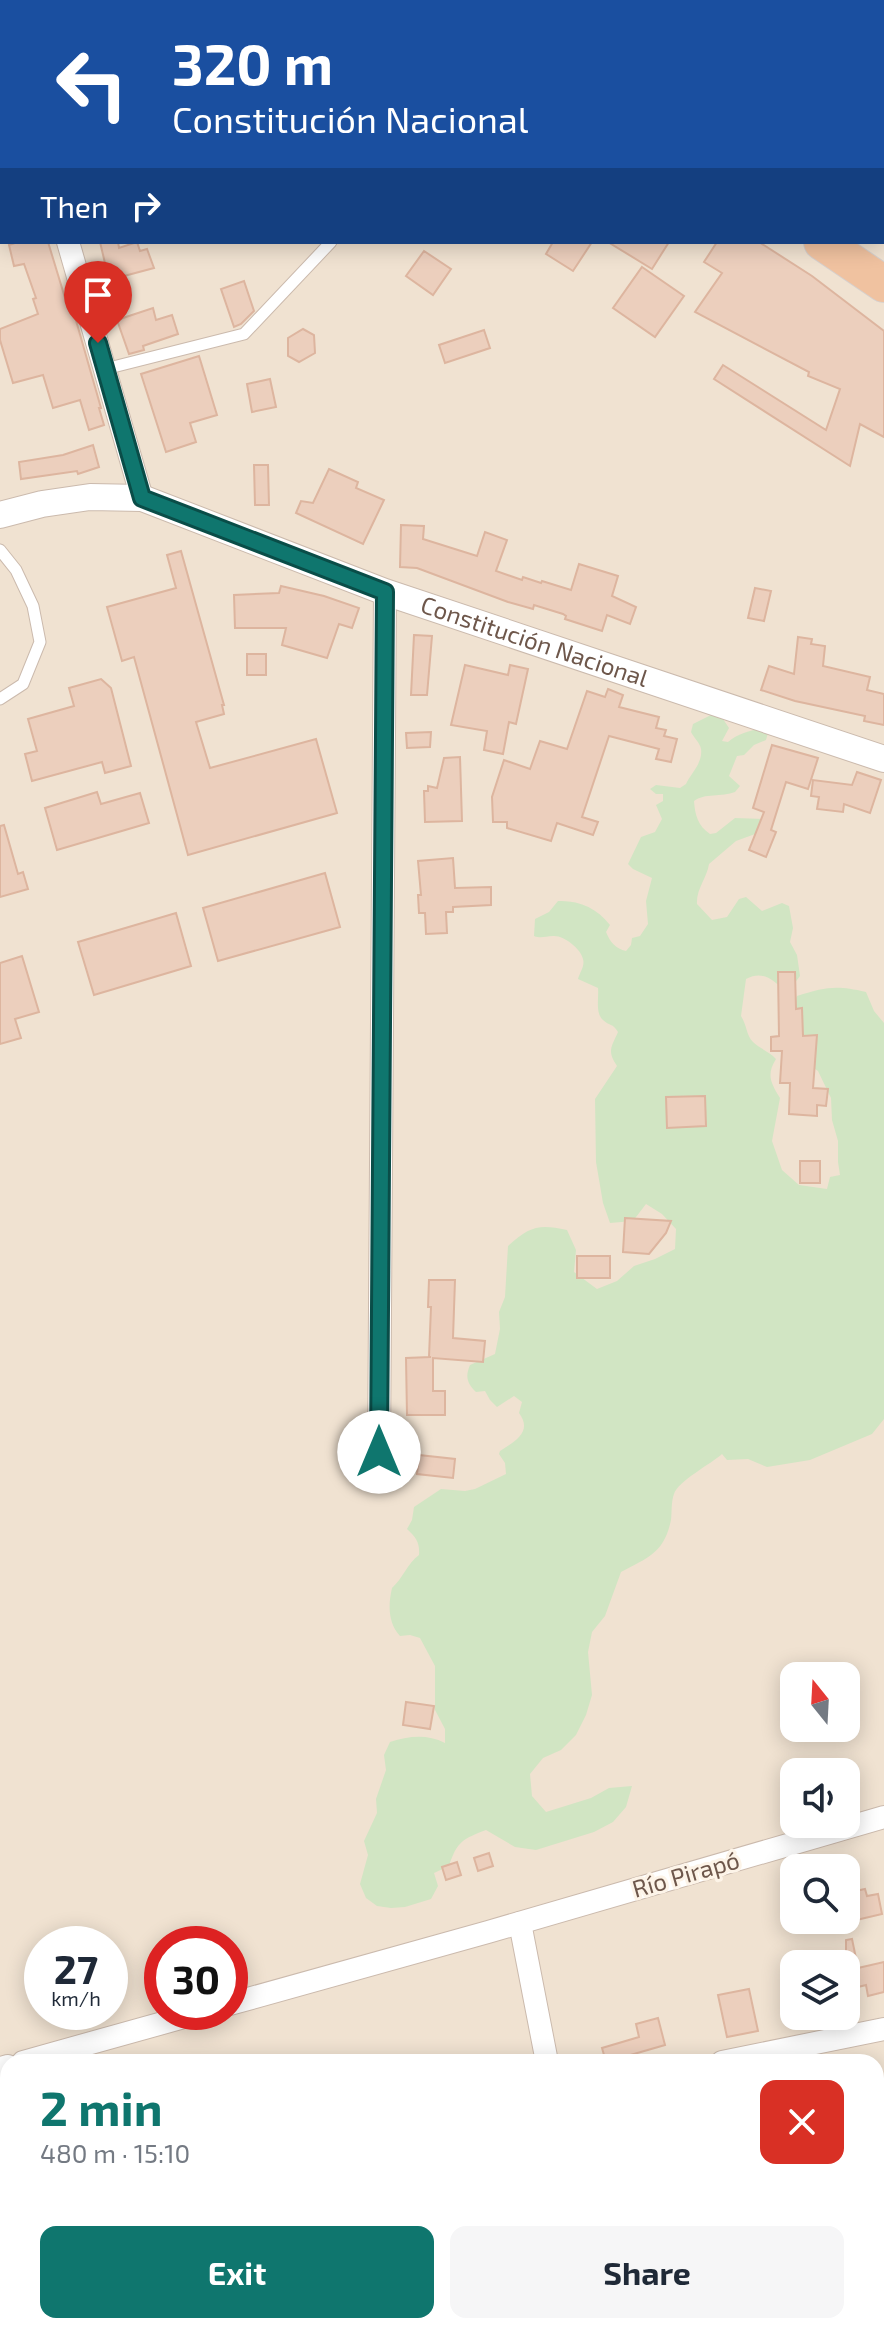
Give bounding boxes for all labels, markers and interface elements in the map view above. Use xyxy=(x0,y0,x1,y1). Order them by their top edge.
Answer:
text: 320 m xyxy=(172,29,333,96)
icon: left xyxy=(40,32,144,136)
text: Constitución Nacional xyxy=(172,97,528,140)
icon: right xyxy=(124,184,168,228)
text: Then xyxy=(40,188,108,224)
pin xyxy=(64,261,132,343)
icon: arrive xyxy=(76,273,120,317)
street label: Constitución Nacional xyxy=(417,589,652,692)
position arrow xyxy=(337,1410,421,1494)
north arrow xyxy=(780,1662,860,1742)
map controls xyxy=(780,1662,860,2030)
button: sound xyxy=(780,1758,860,1838)
street label: Río Pirapó xyxy=(629,1844,743,1903)
button: search xyxy=(780,1854,860,1934)
speed limit sign: 30 xyxy=(144,1926,248,2030)
text: 27 xyxy=(54,1944,98,1992)
button: layers xyxy=(780,1950,860,2030)
text: km/h xyxy=(51,1986,101,2010)
text: 2 min xyxy=(40,2078,163,2136)
button: close xyxy=(760,2080,844,2164)
text: 480 m · 15:10 xyxy=(40,2137,190,2168)
button: Exit xyxy=(40,2226,434,2318)
button: Share xyxy=(450,2226,844,2318)

